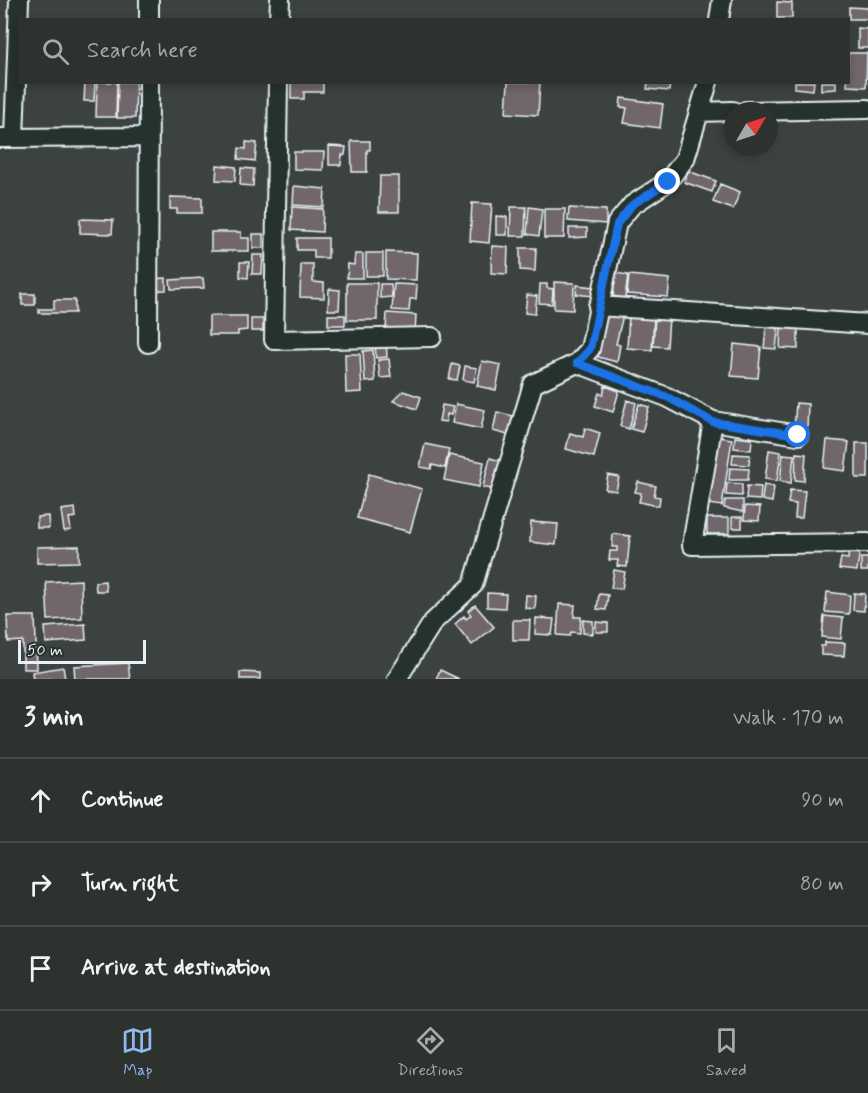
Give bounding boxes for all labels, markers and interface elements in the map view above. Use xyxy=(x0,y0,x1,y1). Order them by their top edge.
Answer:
search box xyxy=(18,18,850,84)
icon: search xyxy=(39,35,72,68)
text: Search here xyxy=(87,37,198,65)
north arrow xyxy=(724,102,778,156)
route end xyxy=(654,168,680,194)
route start xyxy=(784,421,810,447)
scale bar xyxy=(18,637,146,664)
text: 50 m xyxy=(27,640,63,661)
text: 3 min xyxy=(24,701,84,735)
text: Walk · 170 m xyxy=(733,705,844,732)
icon: ahead xyxy=(24,784,57,817)
text: Continue xyxy=(81,786,163,814)
text: 90 m xyxy=(801,787,844,814)
icon: right xyxy=(24,868,57,901)
text: Turn right xyxy=(81,870,179,898)
text: 80 m xyxy=(800,871,844,898)
icon: arrive xyxy=(24,952,57,985)
text: Arrive at destination xyxy=(81,954,271,982)
tab: Map xyxy=(121,1024,154,1081)
tab: Directions xyxy=(397,1024,463,1081)
tab: Saved xyxy=(706,1024,747,1081)

